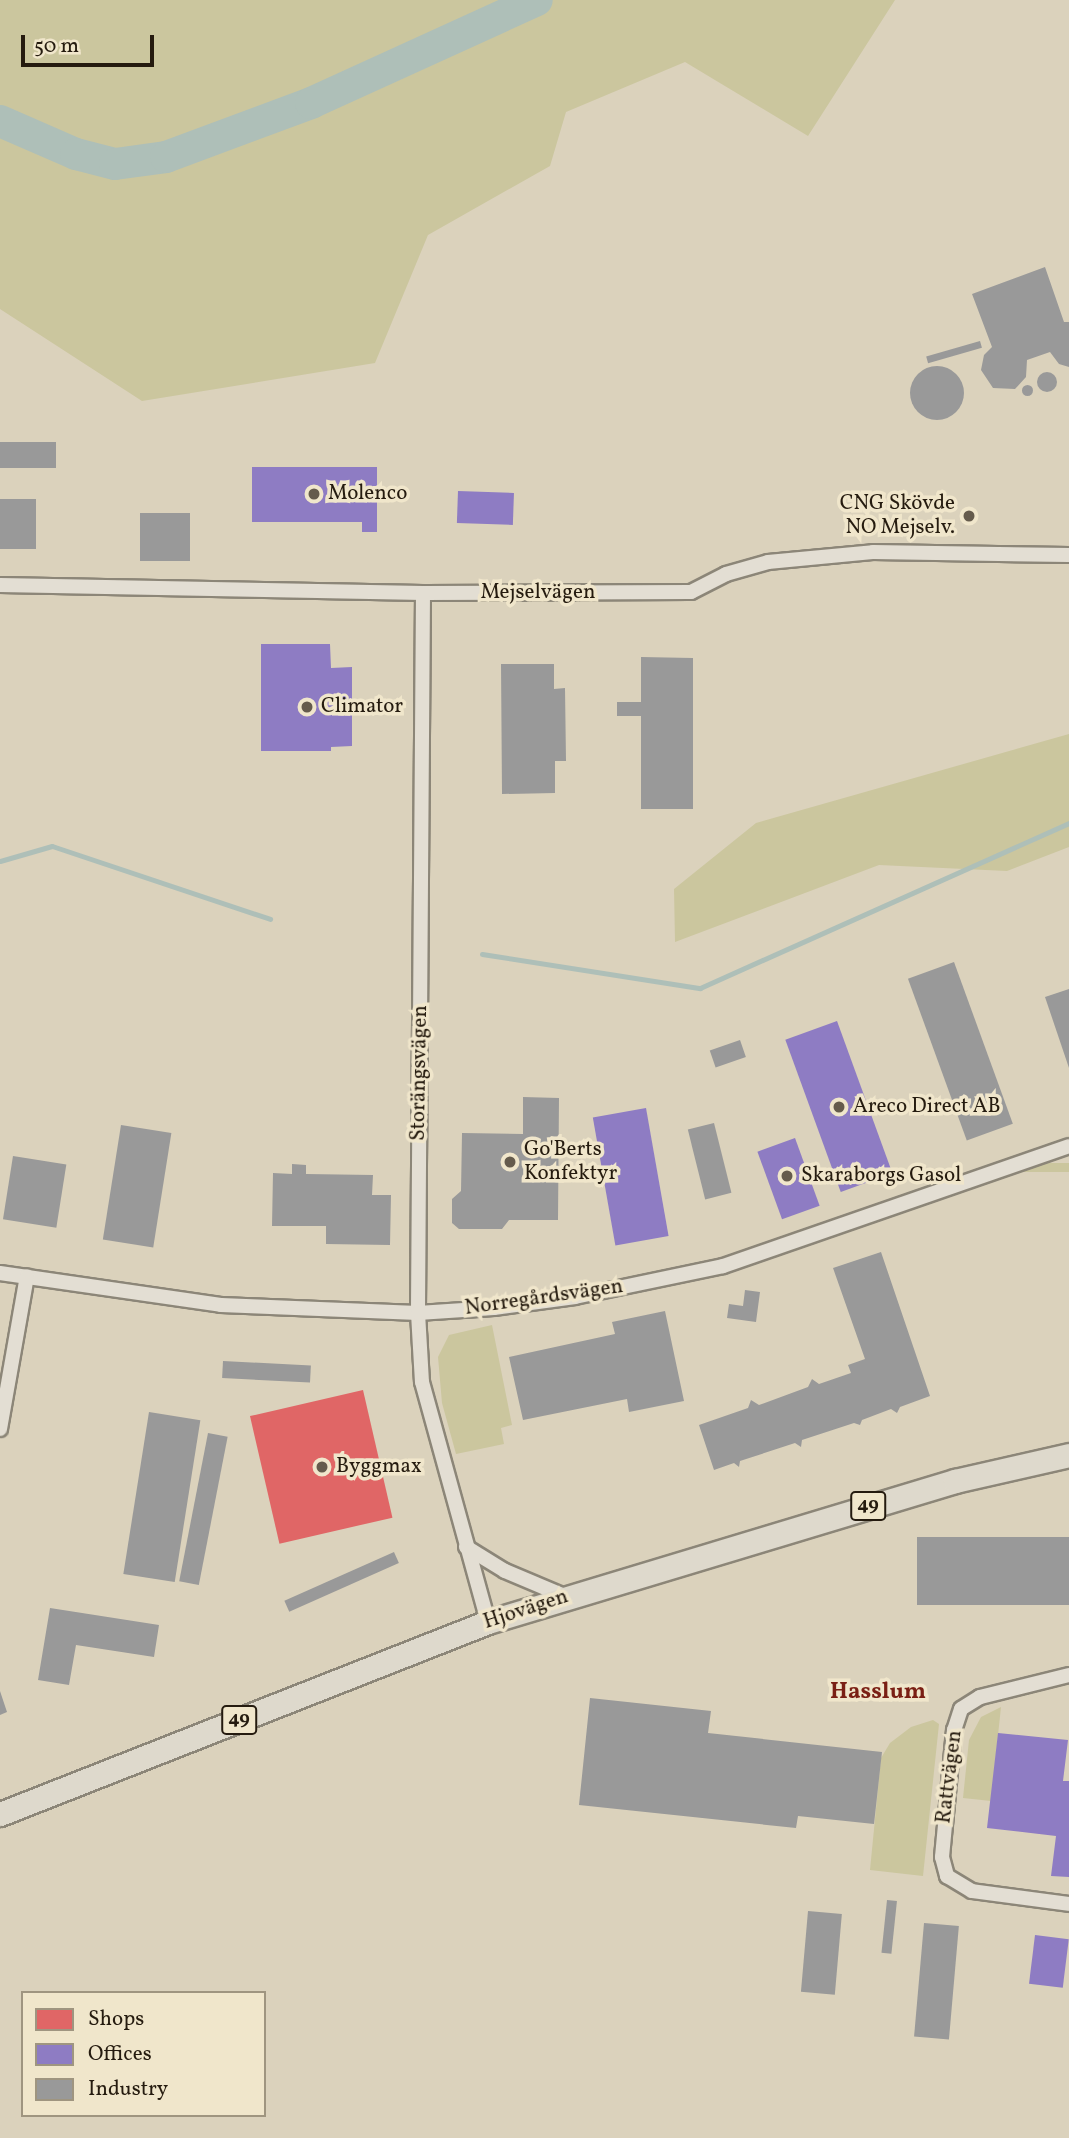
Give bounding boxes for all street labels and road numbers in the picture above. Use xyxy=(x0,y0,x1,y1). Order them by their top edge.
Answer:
street label: Mejselvägen xyxy=(480,580,596,606)
street label: Storängsvägen xyxy=(406,1005,434,1141)
street label: Norregårdsvägen xyxy=(463,1274,625,1322)
road number: 49 xyxy=(849,1490,887,1522)
street label: Hjovägen xyxy=(481,1584,571,1636)
road number: 49 xyxy=(220,1704,258,1736)
street label: Rattvägen xyxy=(932,1729,968,1825)

